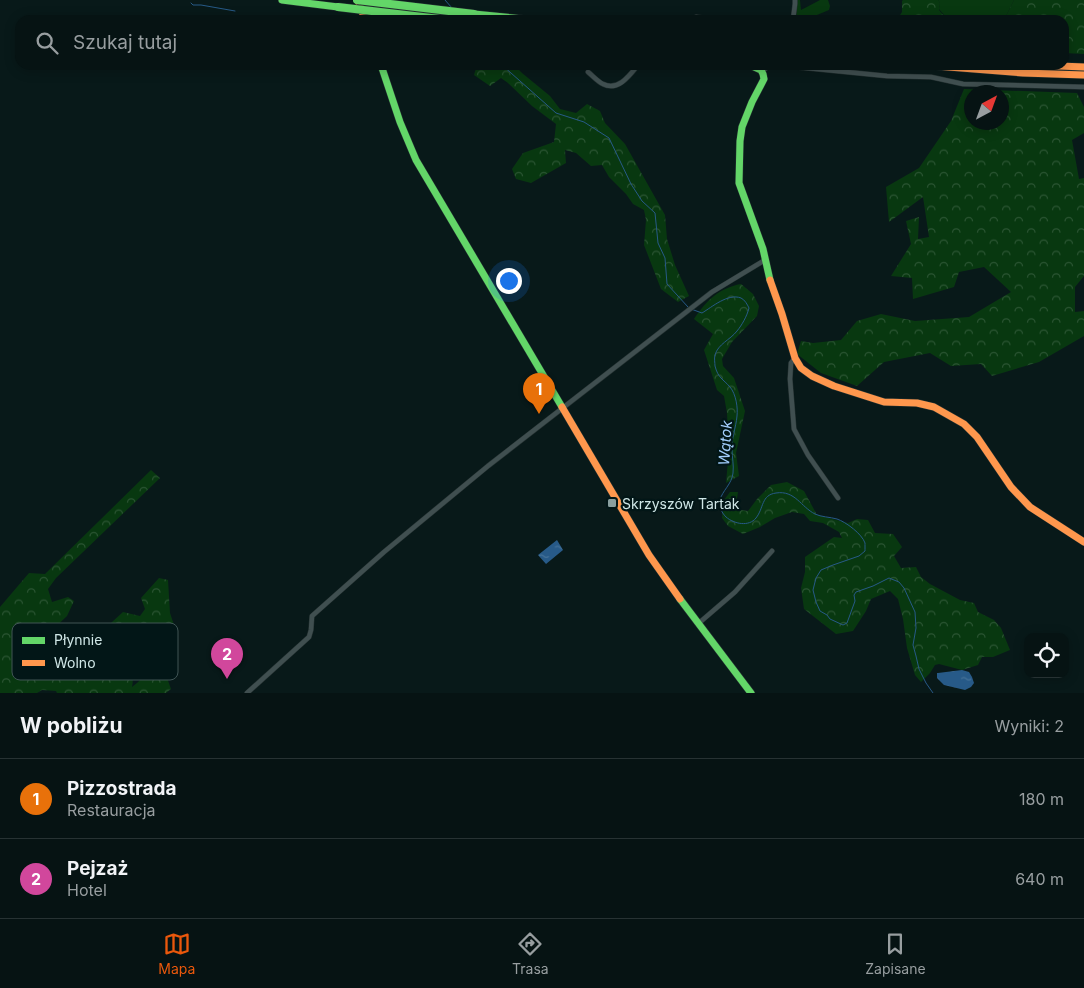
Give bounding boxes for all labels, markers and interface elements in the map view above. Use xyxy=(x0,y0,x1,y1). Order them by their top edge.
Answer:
search box xyxy=(15,15,1069,70)
icon: search xyxy=(33,29,61,57)
text: Szukaj tutaj xyxy=(73,31,177,54)
north arrow xyxy=(964,85,1009,130)
your location xyxy=(496,268,522,294)
pin: 1 xyxy=(523,373,555,414)
water label: Wątok xyxy=(714,419,736,466)
place label: Skrzyszów Tartak xyxy=(622,495,740,512)
marker: Skrzyszów Tartak xyxy=(606,497,618,509)
legend xyxy=(12,623,178,680)
text: Płynnie xyxy=(54,631,102,648)
map controls xyxy=(1024,633,1069,678)
button: locate xyxy=(1024,633,1069,678)
pin: 2 xyxy=(211,638,243,679)
text: Wolno xyxy=(54,654,96,671)
text: W pobliżu xyxy=(20,713,123,738)
text: Wyniki: 2 xyxy=(994,716,1064,736)
text: Pizzostrada xyxy=(67,777,177,800)
text: 1 xyxy=(33,789,39,809)
text: 180 m xyxy=(1019,789,1064,809)
text: Restauracja xyxy=(67,800,156,820)
text: Pejzaż xyxy=(67,857,128,880)
text: 2 xyxy=(31,869,41,889)
text: 640 m xyxy=(1015,869,1064,889)
text: Hotel xyxy=(67,880,107,900)
tab: Mapa xyxy=(158,930,195,977)
tab: Trasa xyxy=(512,930,549,977)
tab: Zapisane xyxy=(865,930,926,977)

